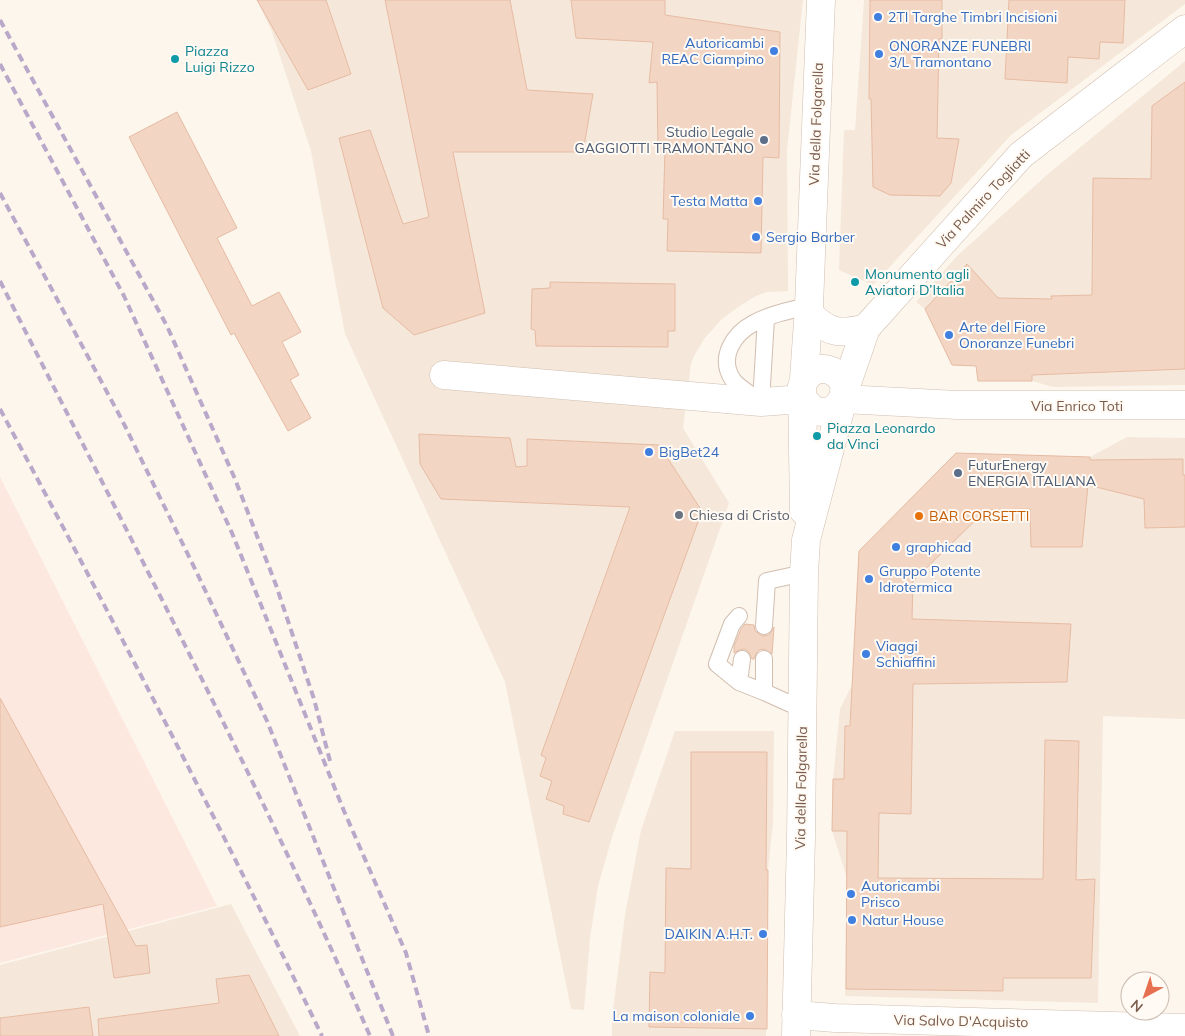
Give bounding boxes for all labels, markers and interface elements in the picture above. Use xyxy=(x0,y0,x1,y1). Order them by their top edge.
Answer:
place label: 2TI Targhe Timbri Incisioni xyxy=(888,8,1057,26)
marker: 2TI Targhe Timbri Incisioni xyxy=(872,11,884,23)
place label: Autoricambi REAC Ciampino xyxy=(661,34,764,68)
place label: ONORANZE FUNEBRI 3/L Tramontano xyxy=(889,37,1031,71)
place label: Piazza Luigi Rizzo xyxy=(185,42,255,76)
marker: Autoricambi REAC Ciampino xyxy=(768,45,780,57)
marker: ONORANZE FUNEBRI 3/L Tramontano xyxy=(873,48,885,60)
marker: Piazza Luigi Rizzo xyxy=(169,53,181,65)
street label: Via della Folgarella xyxy=(805,62,827,186)
place label: Studio Legale GAGGIOTTI TRAMONTANO xyxy=(575,123,754,157)
marker: Studio Legale GAGGIOTTI TRAMONTANO xyxy=(758,134,770,146)
street label: Via Palmiro Togliatti xyxy=(932,145,1034,253)
place label: Testa Matta xyxy=(671,192,748,210)
marker: Testa Matta xyxy=(752,195,764,207)
place label: Sergio Barber xyxy=(766,228,856,246)
marker: Sergio Barber xyxy=(750,231,762,243)
place label: Monumento agli Aviatori D’Italia xyxy=(865,265,969,299)
marker: Monumento agli Aviatori D’Italia xyxy=(849,276,861,288)
place label: Arte del Fiore Onoranze Funebri xyxy=(959,318,1074,352)
marker: Arte del Fiore Onoranze Funebri xyxy=(943,329,955,341)
street label: Via Enrico Toti xyxy=(1031,397,1123,415)
place label: Piazza Leonardo da Vinci xyxy=(827,419,936,453)
marker: Piazza Leonardo da Vinci xyxy=(811,430,823,442)
place label: BigBet24 xyxy=(659,443,720,461)
marker: BigBet24 xyxy=(643,446,655,458)
place label: FuturEnergy ENERGIA ITALIANA xyxy=(968,456,1097,490)
marker: FuturEnergy ENERGIA ITALIANA xyxy=(952,467,964,479)
place label: Chiesa di Cristo xyxy=(689,506,790,524)
place label: BAR CORSETTI xyxy=(929,507,1029,525)
marker: Chiesa di Cristo xyxy=(673,509,685,521)
marker: BAR CORSETTI xyxy=(913,510,925,522)
place label: graphicad xyxy=(906,538,971,556)
marker: graphicad xyxy=(890,541,902,553)
place label: Gruppo Potente Idrotermica xyxy=(879,562,981,596)
marker: Gruppo Potente Idrotermica xyxy=(863,573,875,585)
place label: Viaggi Schiaffini xyxy=(876,637,936,671)
marker: Viaggi Schiaffini xyxy=(860,648,872,660)
street label: Via della Folgarella xyxy=(791,726,811,850)
place label: Autoricambi Prisco xyxy=(861,877,940,911)
marker: Autoricambi Prisco xyxy=(845,888,857,900)
place label: Natur House xyxy=(862,911,944,929)
marker: Natur House xyxy=(846,914,858,926)
place label: DAIKIN A.H.T. xyxy=(665,925,753,943)
marker: DAIKIN A.H.T. xyxy=(757,928,769,940)
north arrow xyxy=(1120,971,1170,1021)
text: N xyxy=(1127,996,1146,1016)
place label: La maison coloniale xyxy=(613,1007,740,1025)
marker: La maison coloniale xyxy=(744,1010,756,1022)
street label: Via Salvo D'Acquisto xyxy=(894,1011,1028,1031)

